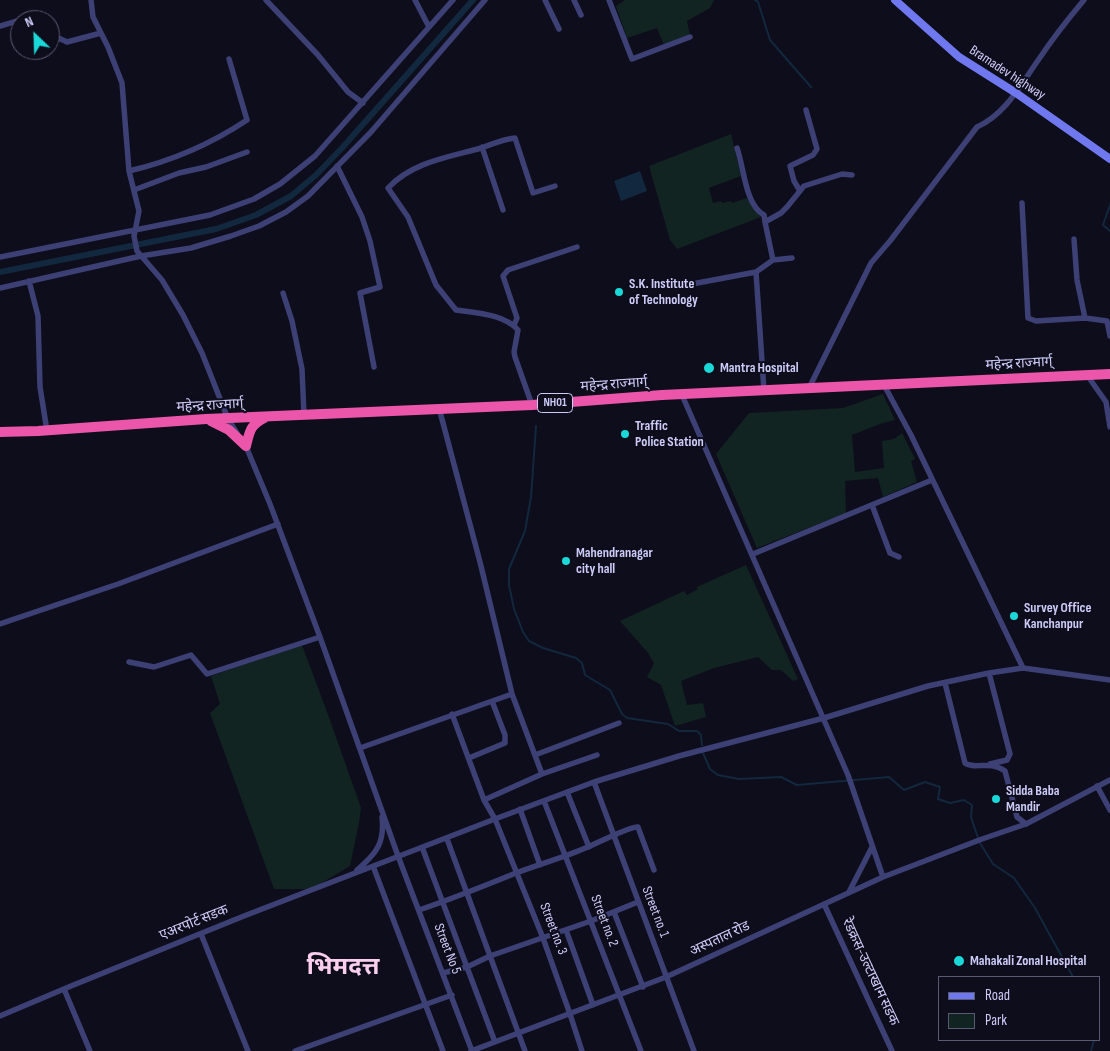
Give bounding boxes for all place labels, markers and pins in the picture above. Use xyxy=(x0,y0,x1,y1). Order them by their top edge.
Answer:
place label: S.K. Institute of Technology xyxy=(629,276,698,308)
marker: S.K. Institute of Technology xyxy=(613,286,625,298)
place label: Mantra Hospital xyxy=(720,360,799,376)
marker: Mantra Hospital xyxy=(702,361,716,375)
place label: Traffic Police Station xyxy=(635,418,704,451)
marker: Traffic Police Station xyxy=(619,428,631,440)
place label: Mahendranagar city hall xyxy=(576,545,653,578)
marker: Mahendranagar city hall xyxy=(560,555,572,567)
place label: Survey Office Kanchanpur xyxy=(1024,600,1091,632)
marker: Survey Office Kanchanpur xyxy=(1008,610,1020,622)
place label: Sidda Baba Mandir xyxy=(1006,783,1060,816)
marker: Sidda Baba Mandir xyxy=(990,793,1002,805)
place label: Mahakali Zonal Hospital xyxy=(970,953,1086,969)
marker: Mahakali Zonal Hospital xyxy=(952,954,966,968)

